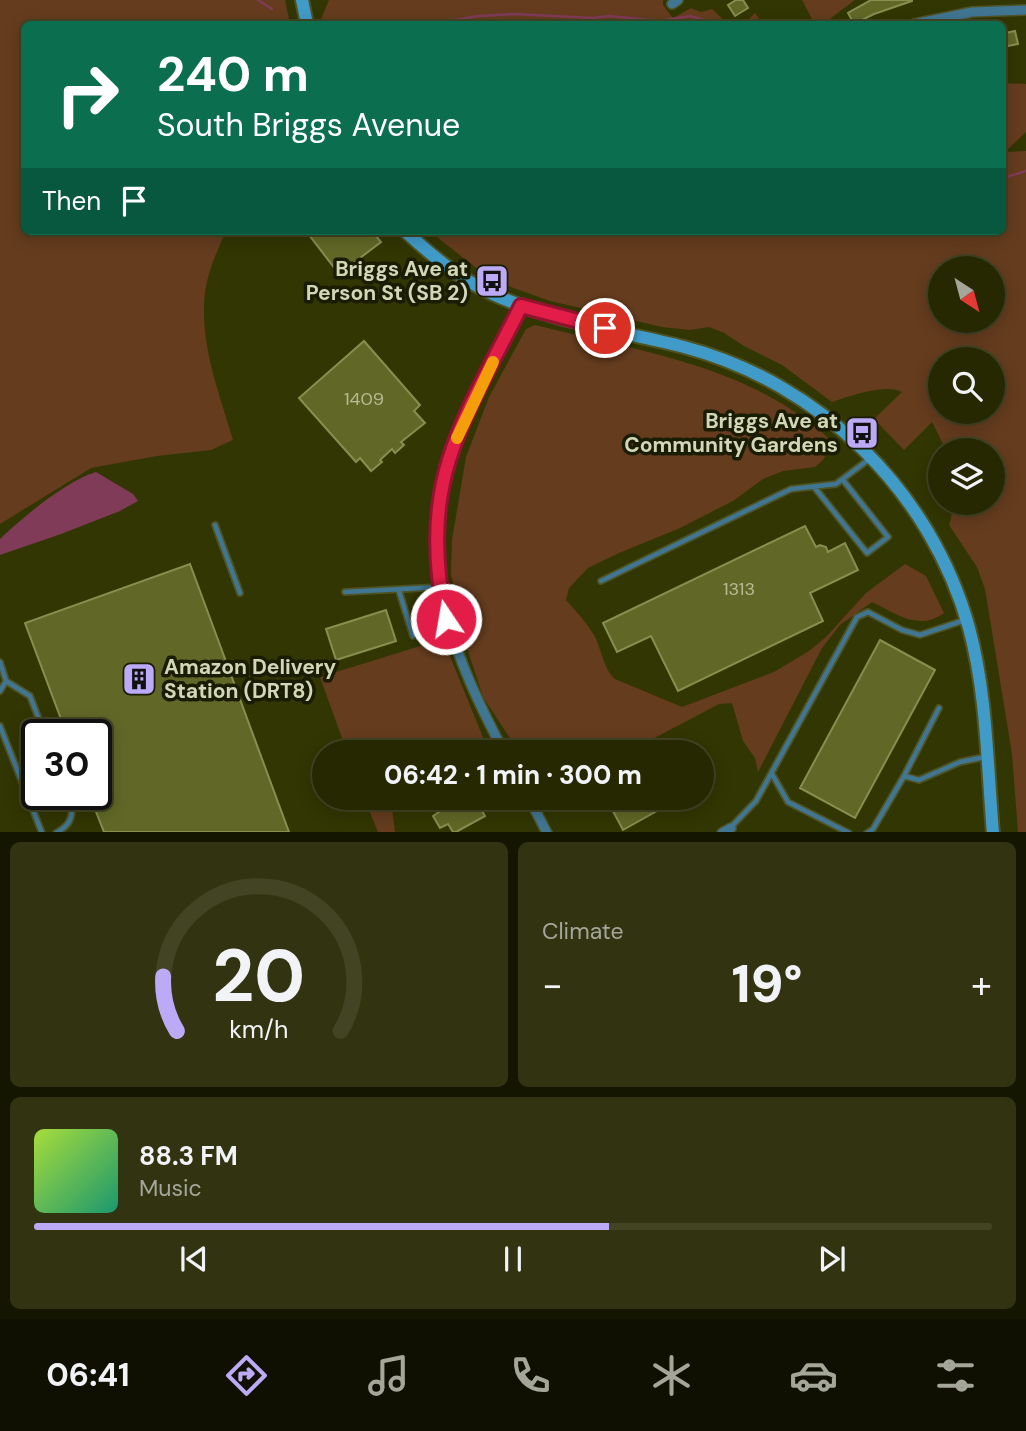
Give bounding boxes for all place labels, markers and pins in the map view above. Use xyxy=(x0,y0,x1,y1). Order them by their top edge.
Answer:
place label: Briggs Ave at Person St (SB 2) xyxy=(306,255,468,307)
bus stop icon: Briggs Ave at Person St (SB 2) xyxy=(473,262,511,300)
pin xyxy=(575,298,635,358)
place label: Briggs Ave at Community Gardens xyxy=(624,407,838,459)
bus stop icon: Briggs Ave at Community Gardens xyxy=(843,414,881,452)
place label: Amazon Delivery Station (DRT8) xyxy=(164,653,336,705)
building icon: Amazon Delivery Station (DRT8) xyxy=(120,660,158,698)

